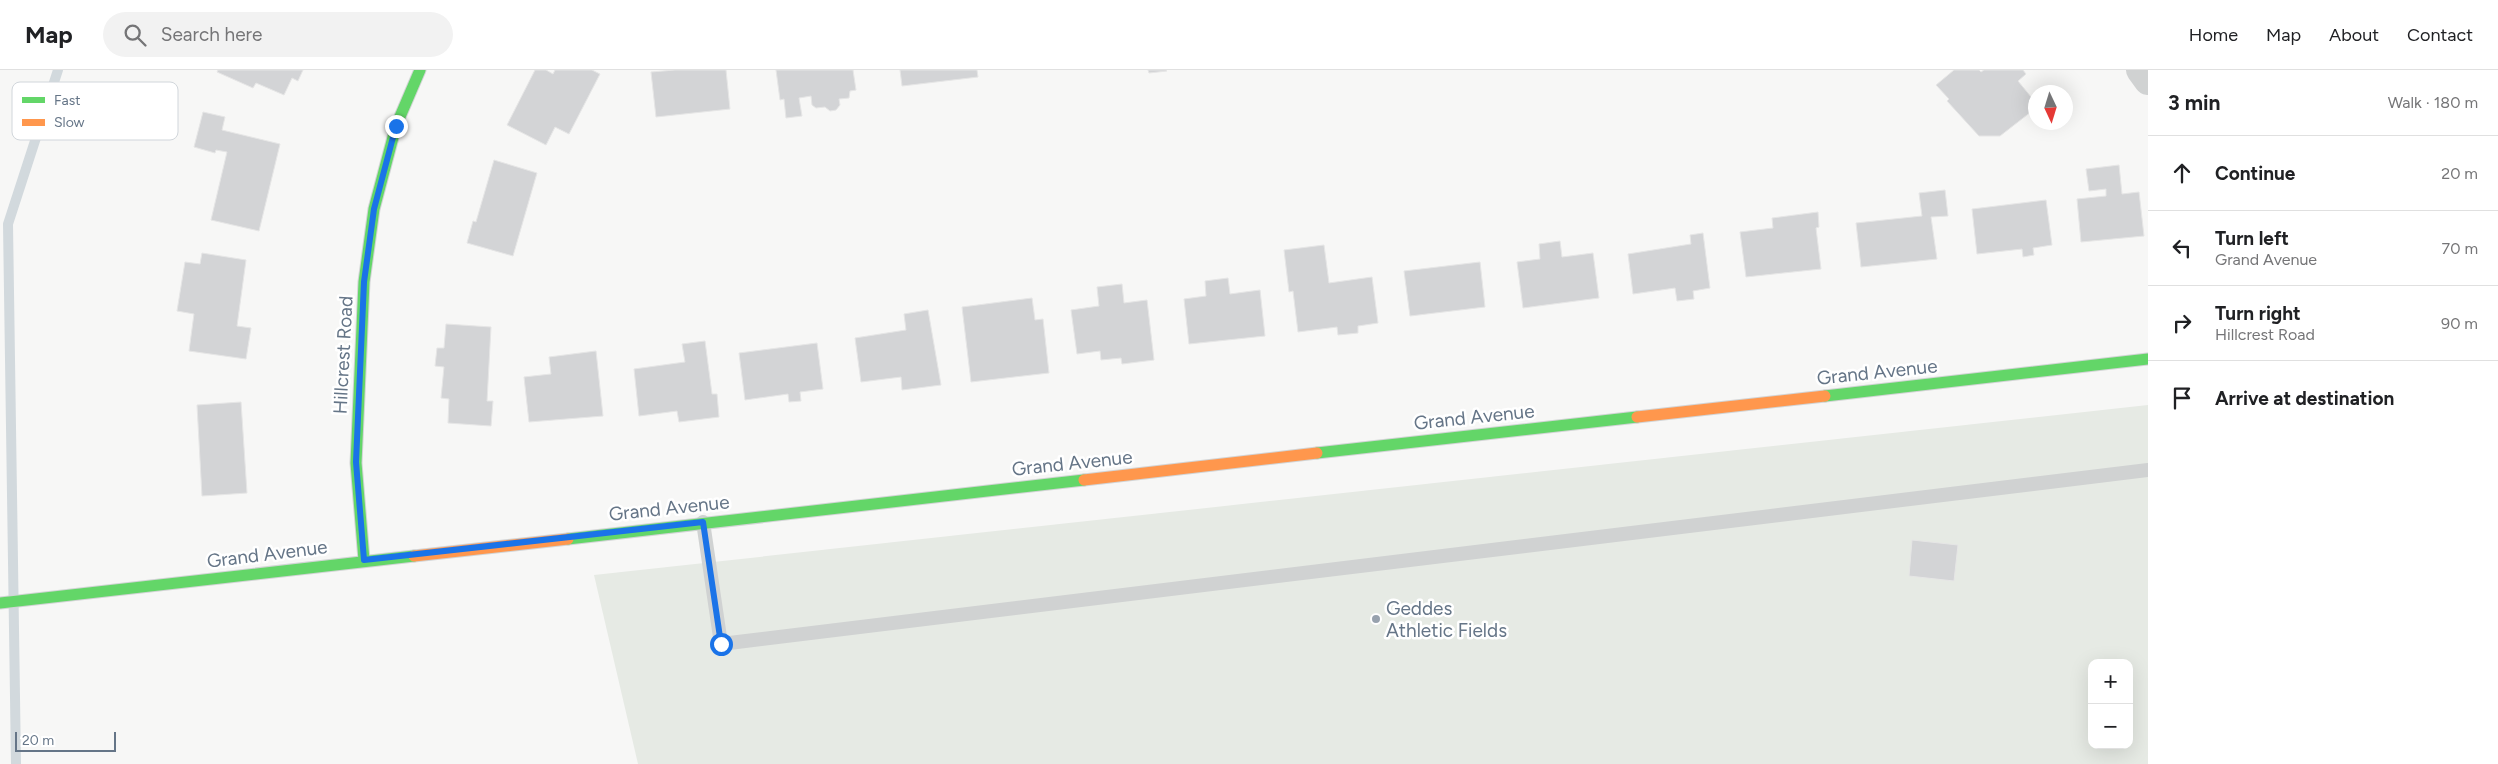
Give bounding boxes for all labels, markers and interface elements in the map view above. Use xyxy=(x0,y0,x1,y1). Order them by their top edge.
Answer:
search box xyxy=(103,12,453,57)
text: Map xyxy=(25,20,73,49)
icon: search xyxy=(121,21,149,49)
text: Search here xyxy=(161,23,262,46)
text: Home xyxy=(2189,24,2238,46)
text: Map xyxy=(2266,24,2301,46)
text: About xyxy=(2329,24,2379,46)
text: Contact xyxy=(2407,24,2473,46)
legend xyxy=(12,82,178,140)
north arrow xyxy=(2028,85,2073,130)
text: 3 min xyxy=(2168,90,2220,115)
text: Fast xyxy=(54,92,80,109)
text: Walk · 180 m xyxy=(2388,93,2478,112)
text: Slow xyxy=(54,114,85,131)
route end xyxy=(385,115,408,138)
icon: ahead xyxy=(2168,159,2196,187)
text: Continue xyxy=(2215,162,2295,185)
text: 20 m xyxy=(2441,164,2478,183)
text: Turn left xyxy=(2215,227,2289,250)
icon: left xyxy=(2168,234,2196,262)
text: 70 m xyxy=(2442,239,2478,258)
text: Grand Avenue xyxy=(2215,250,2317,269)
street label: Hillcrest Road xyxy=(328,295,358,415)
text: Turn right xyxy=(2215,302,2301,325)
icon: right xyxy=(2168,309,2196,337)
text: 90 m xyxy=(2441,314,2478,333)
text: Hillcrest Road xyxy=(2215,325,2315,344)
street label: Grand Avenue xyxy=(1816,354,1938,390)
icon: arrive xyxy=(2168,384,2196,412)
text: Arrive at destination xyxy=(2215,387,2394,410)
street label: Grand Avenue xyxy=(1413,399,1535,435)
street label: Grand Avenue xyxy=(1011,445,1133,481)
street label: Grand Avenue xyxy=(608,490,730,526)
street label: Grand Avenue xyxy=(205,535,329,573)
place label: Geddes Athletic Fields xyxy=(1386,597,1507,642)
marker: Geddes Athletic Fields xyxy=(1370,613,1382,625)
route start xyxy=(710,633,733,656)
map controls xyxy=(2088,659,2133,749)
button: + xyxy=(2088,659,2133,704)
button: − xyxy=(2088,704,2133,749)
scale bar xyxy=(15,729,116,752)
text: 20 m xyxy=(22,732,54,749)

